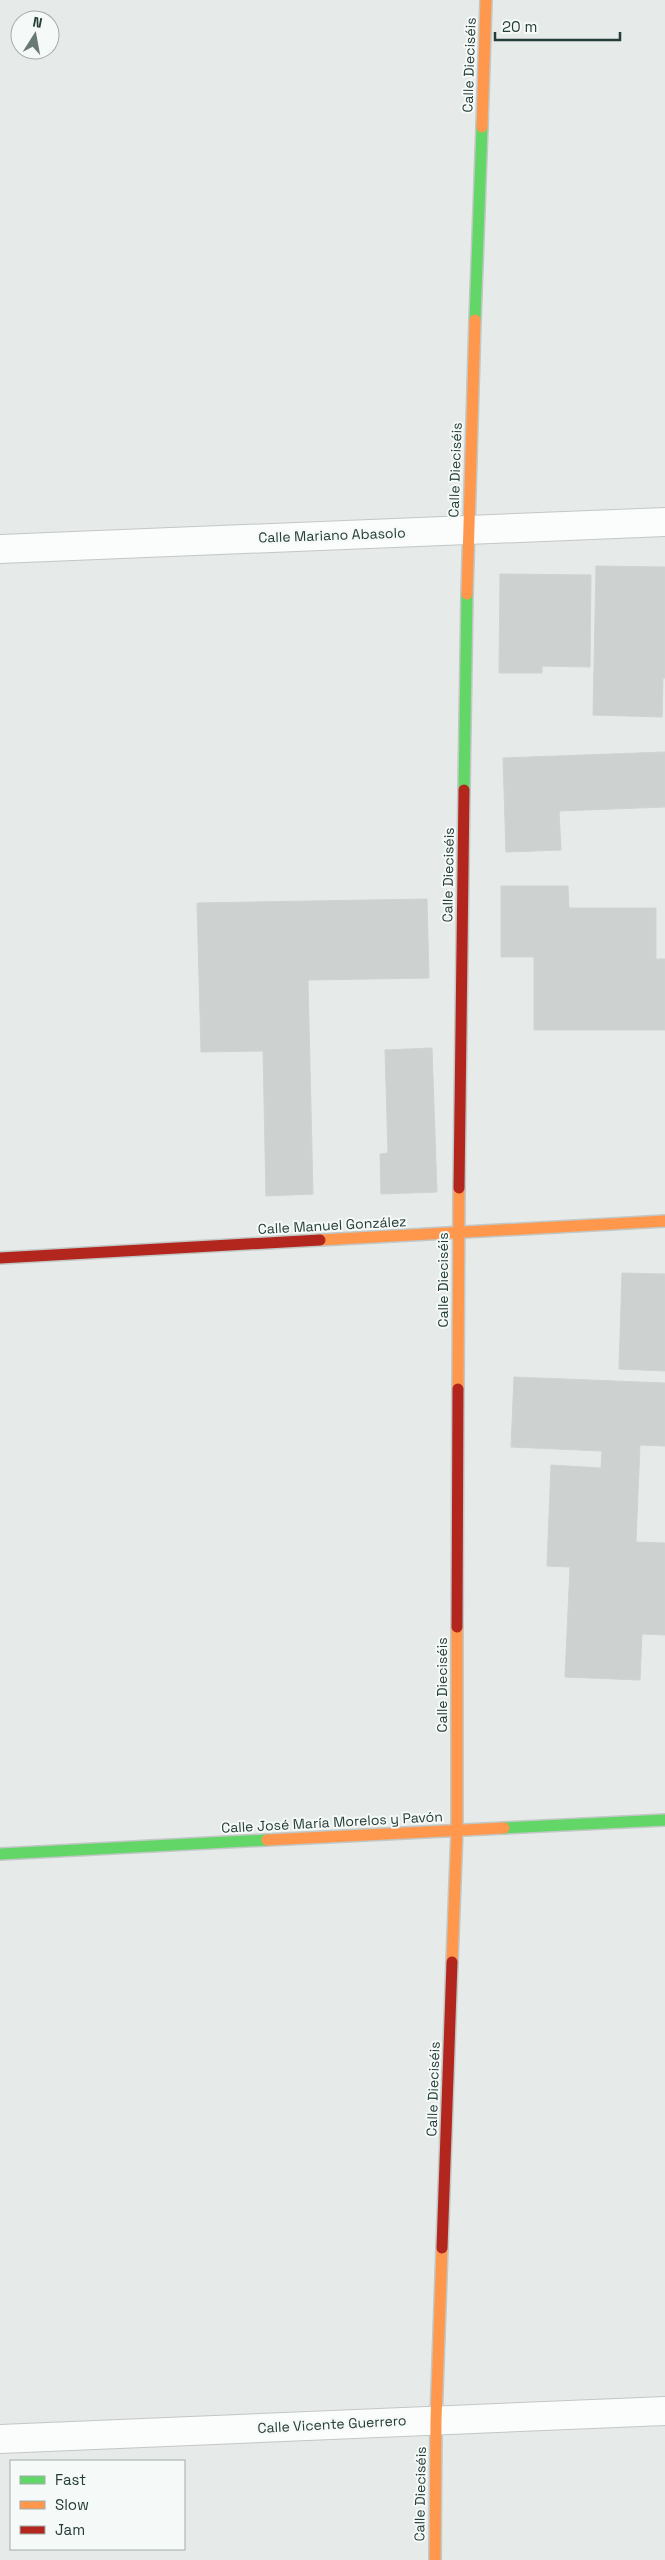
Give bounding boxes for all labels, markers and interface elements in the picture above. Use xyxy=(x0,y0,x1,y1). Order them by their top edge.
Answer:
north arrow xyxy=(10,10,60,60)
scale bar xyxy=(495,10,620,42)
text: N xyxy=(31,13,44,32)
street label: Calle Dieciséis xyxy=(458,17,480,113)
text: 20 m xyxy=(502,17,537,36)
street label: Calle Dieciséis xyxy=(444,422,466,518)
street label: Calle Mariano Abasolo xyxy=(258,523,406,547)
street label: Calle Dieciséis xyxy=(438,827,458,923)
street label: Calle Manuel González xyxy=(257,1212,407,1238)
street label: Calle Dieciséis xyxy=(434,1232,452,1328)
street label: Calle Dieciséis xyxy=(433,1637,451,1733)
street label: Calle José María Morelos y Pavón xyxy=(221,1807,443,1837)
street label: Calle Dieciséis xyxy=(422,2041,444,2137)
street label: Calle Vicente Guerrero xyxy=(257,2411,407,2437)
street label: Calle Dieciséis xyxy=(410,2446,430,2542)
legend xyxy=(10,2460,185,2550)
text: Fast xyxy=(55,2470,86,2489)
text: Slow xyxy=(55,2495,89,2514)
text: Jam xyxy=(55,2520,85,2539)

